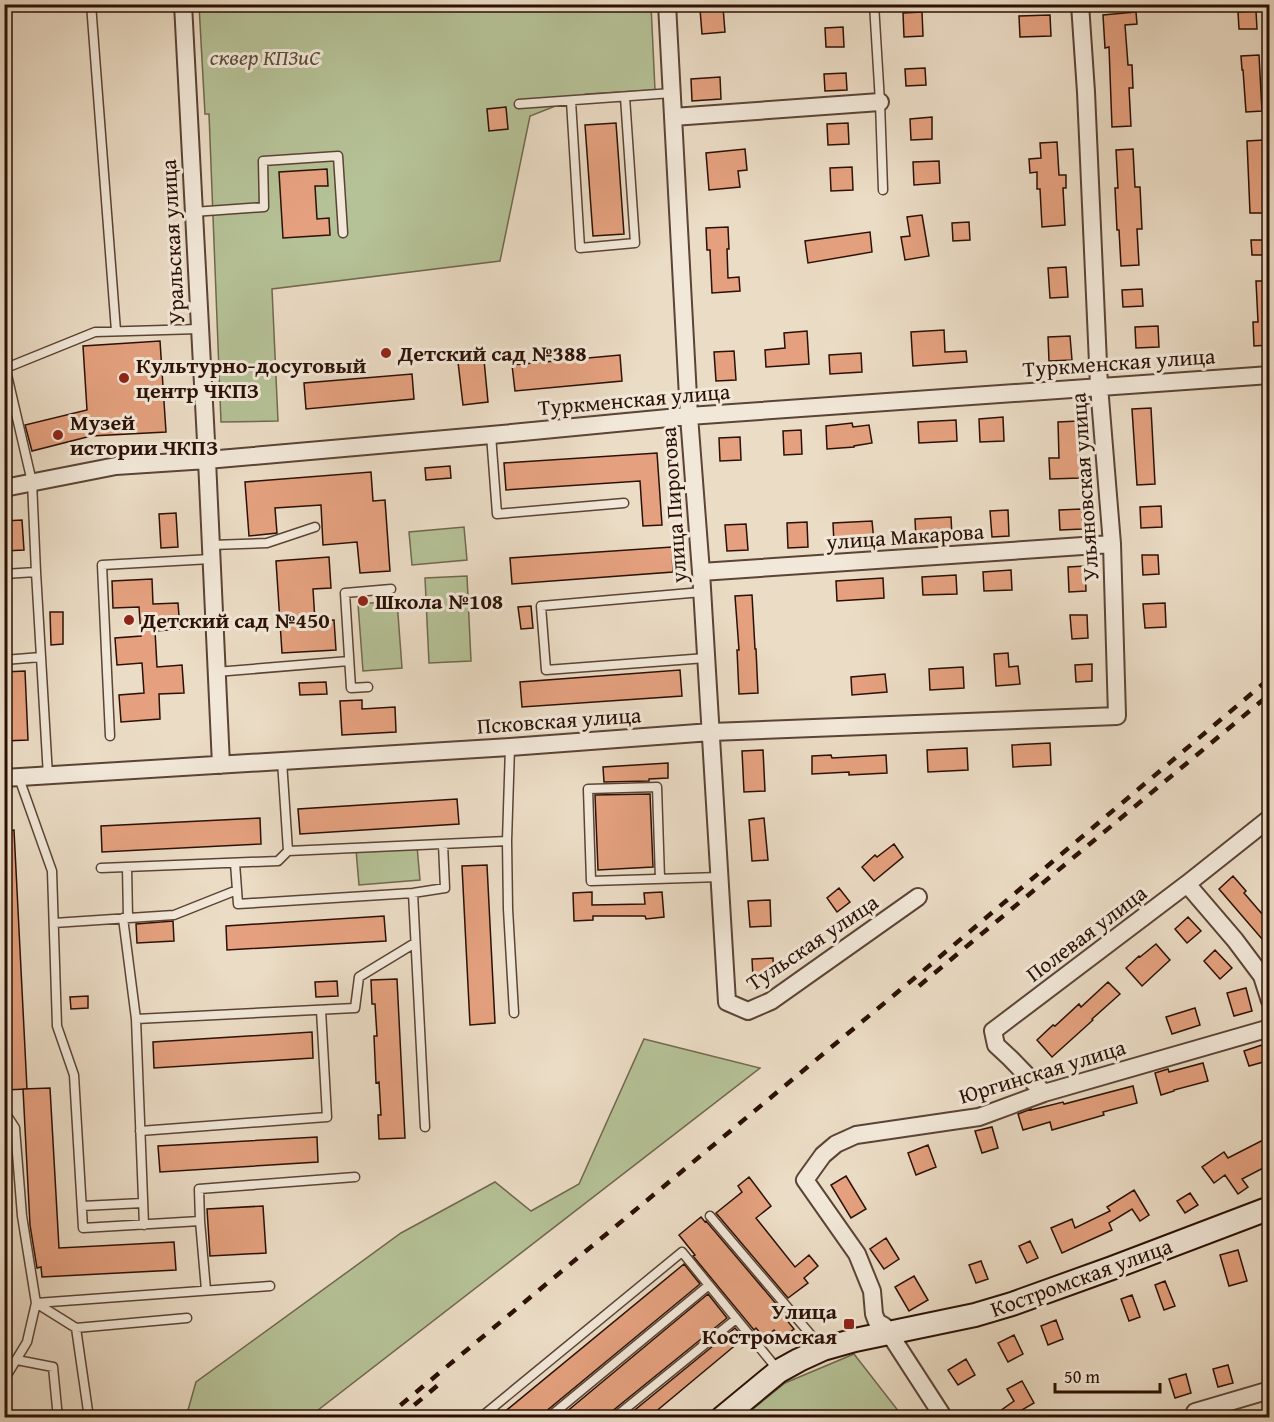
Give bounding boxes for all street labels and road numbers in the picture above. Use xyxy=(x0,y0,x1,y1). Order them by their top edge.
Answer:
street label: Уральская улица xyxy=(152,158,192,325)
street label: Туркменская улица xyxy=(1022,339,1217,385)
street label: Туркменская улица xyxy=(537,375,732,423)
street label: Ульяновская улица xyxy=(1061,391,1107,582)
street label: улица Пирогова xyxy=(652,425,694,585)
street label: улица Макарова xyxy=(824,514,986,558)
street label: Псковская улица xyxy=(476,698,643,742)
street label: Полевая улица xyxy=(1019,876,1154,989)
street label: Тульская улица xyxy=(740,886,885,998)
street label: Юргинская улица xyxy=(955,1030,1130,1112)
street label: Костромская улица xyxy=(986,1229,1177,1325)

